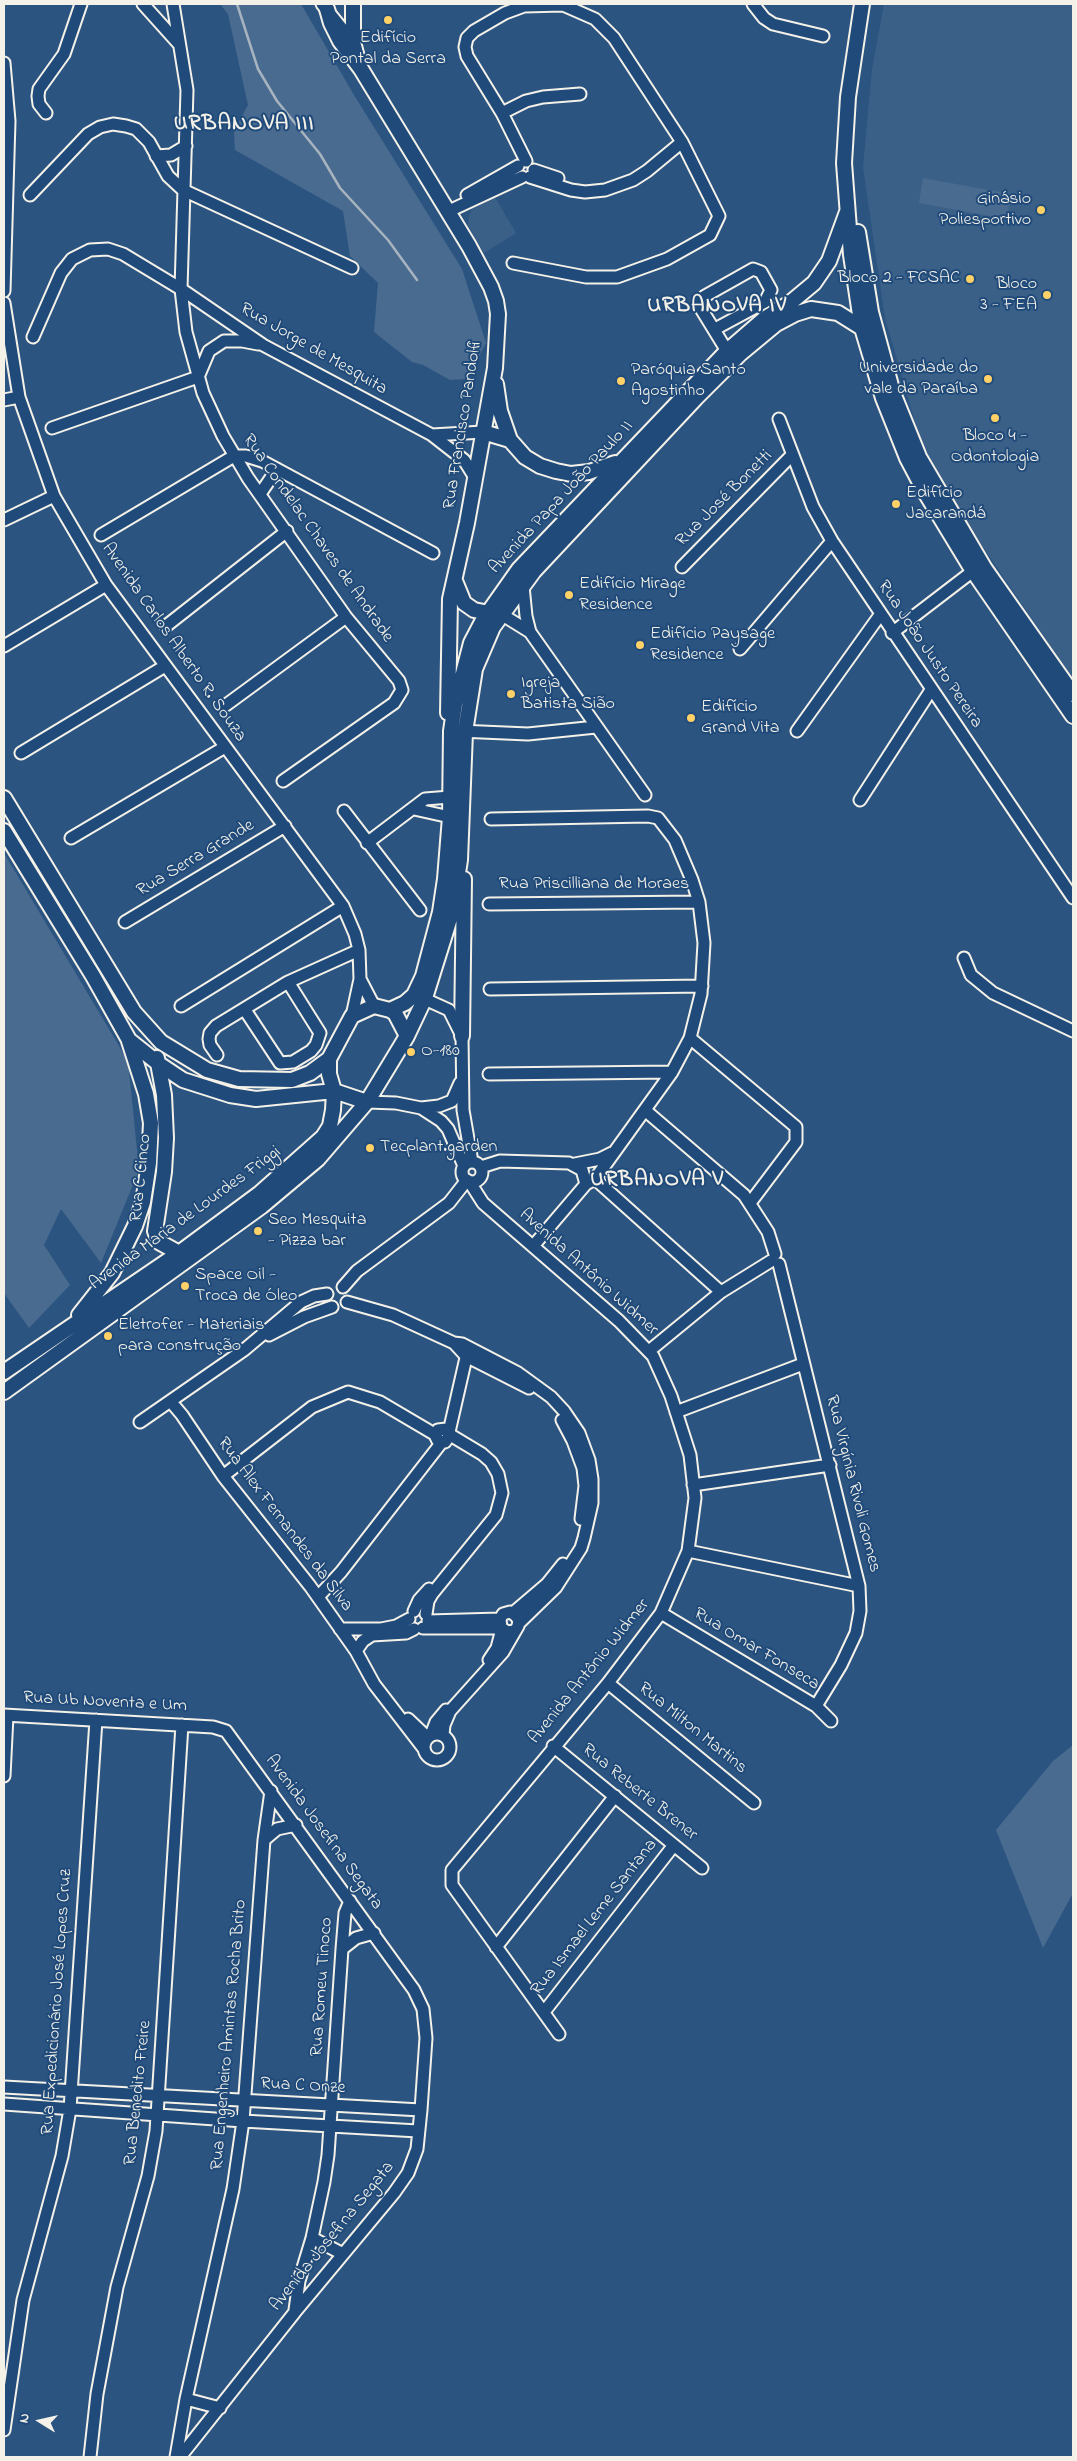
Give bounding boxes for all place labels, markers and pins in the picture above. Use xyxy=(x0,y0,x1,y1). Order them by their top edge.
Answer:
marker: Edifício Pontal da Serra xyxy=(382,14,394,26)
place label: Edifício Pontal da Serra xyxy=(330,28,446,70)
place label: Ginásio Poliesportivo xyxy=(939,189,1031,232)
marker: Ginásio Poliesportivo xyxy=(1035,204,1047,216)
place label: Bloco 2 - FCSAC xyxy=(837,268,960,290)
marker: Bloco 2 - FCSAC xyxy=(964,273,976,285)
place label: Bloco 3 - FEA xyxy=(980,274,1037,316)
marker: Bloco 3 - FEA xyxy=(1041,289,1053,301)
place label: Universidade do vale da Paraíba xyxy=(859,358,978,400)
place label: Paróquia Santo Agostinho xyxy=(631,360,746,402)
marker: Universidade do vale da Paraíba xyxy=(982,373,994,385)
marker: Paróquia Santo Agostinho xyxy=(615,375,627,387)
marker: Bloco 4 - Odontologia xyxy=(989,412,1001,424)
place label: Bloco 4 - Odontologia xyxy=(951,426,1039,468)
place label: Edifício Jacarandá xyxy=(906,483,986,526)
marker: Edifício Jacarandá xyxy=(890,498,902,510)
place label: Edifício Mirage Residence xyxy=(579,574,686,616)
marker: Edifício Mirage Residence xyxy=(563,589,575,601)
place label: Edifício Paysage Residence xyxy=(650,624,775,666)
marker: Edifício Paysage Residence xyxy=(634,639,646,651)
place label: Igreja Batista Sião xyxy=(521,673,615,716)
marker: Igreja Batista Sião xyxy=(505,688,517,700)
place label: Edifício Grand Vita xyxy=(701,697,779,740)
marker: Edifício Grand Vita xyxy=(685,712,697,724)
place label: O-180 xyxy=(421,1041,460,1063)
marker: O-180 xyxy=(405,1046,417,1058)
place label: Tecplant.garden xyxy=(380,1137,497,1159)
marker: Tecplant.garden xyxy=(364,1142,376,1154)
place label: Seo Mesquita - Pizza bar xyxy=(268,1210,366,1252)
marker: Seo Mesquita - Pizza bar xyxy=(252,1225,264,1237)
place label: Space Oil - Troca de Óleo xyxy=(195,1265,297,1308)
marker: Space Oil - Troca de Óleo xyxy=(179,1280,191,1292)
place label: Eletrofer - Materiais para construção xyxy=(118,1315,264,1358)
marker: Eletrofer - Materiais para construção xyxy=(102,1330,114,1342)

